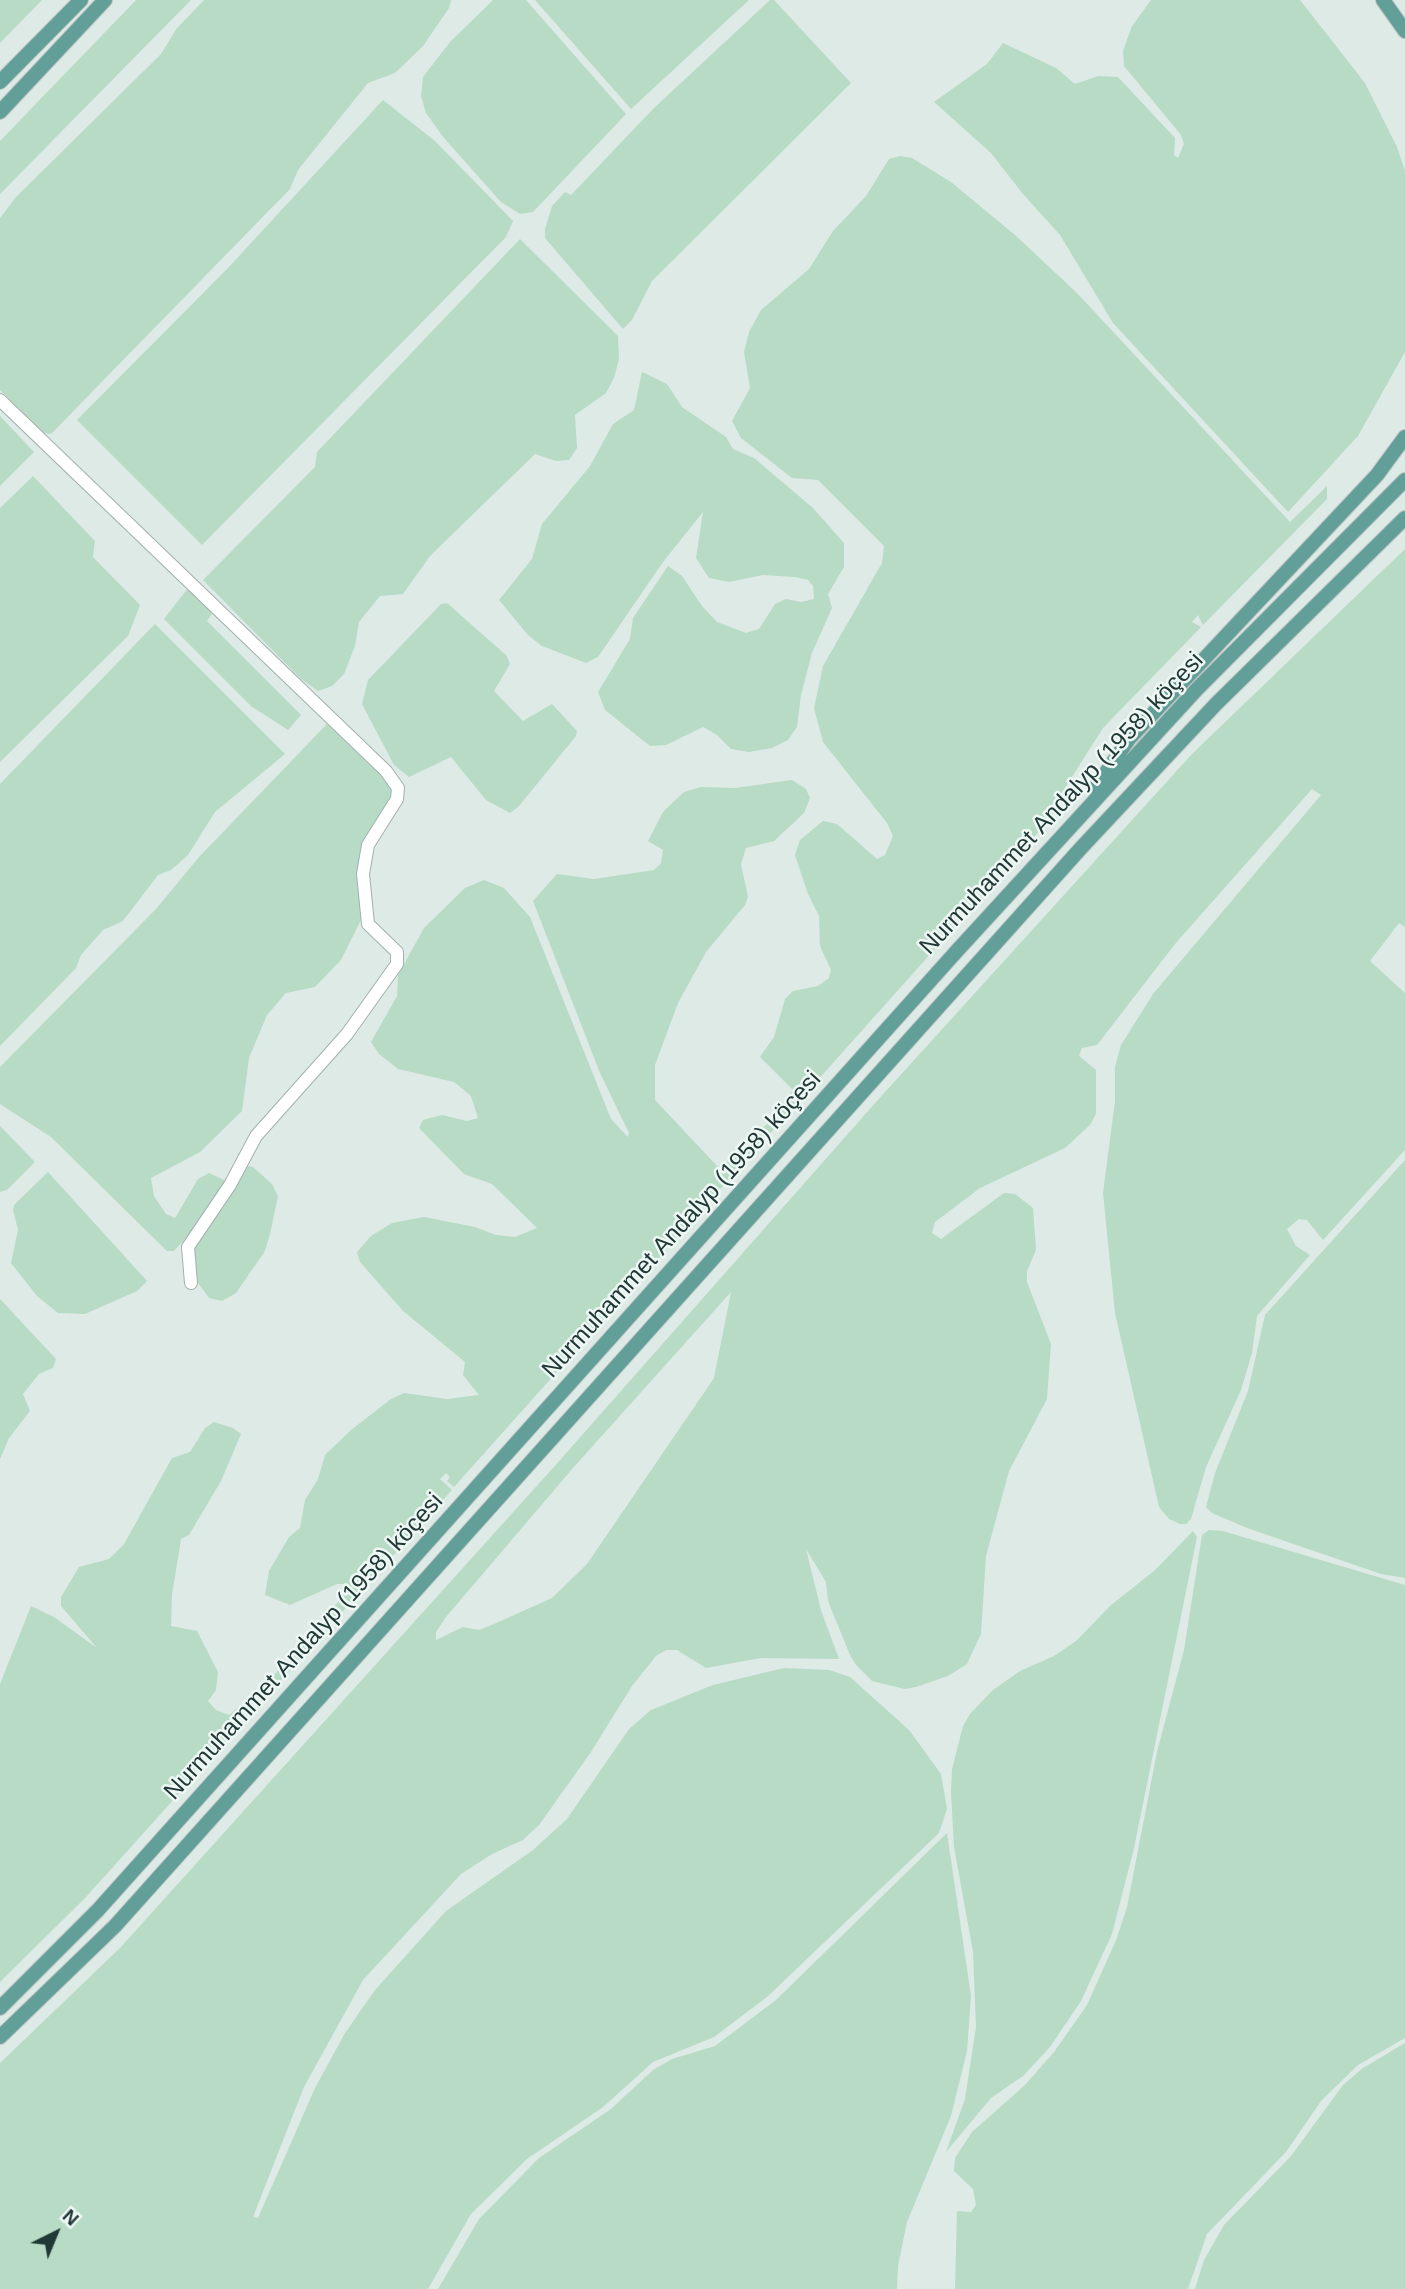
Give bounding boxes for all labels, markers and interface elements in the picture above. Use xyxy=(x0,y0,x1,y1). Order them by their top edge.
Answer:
street label: Nurmuhammet Andalyp (1958) köçesi xyxy=(914,647,1210,961)
street label: Nurmuhammet Andalyp (1958) köçesi xyxy=(537,1066,827,1384)
street label: Nurmuhammet Andalyp (1958) köçesi xyxy=(159,1488,449,1806)
north arrow xyxy=(21,2198,91,2268)
text: N xyxy=(58,2205,83,2230)

